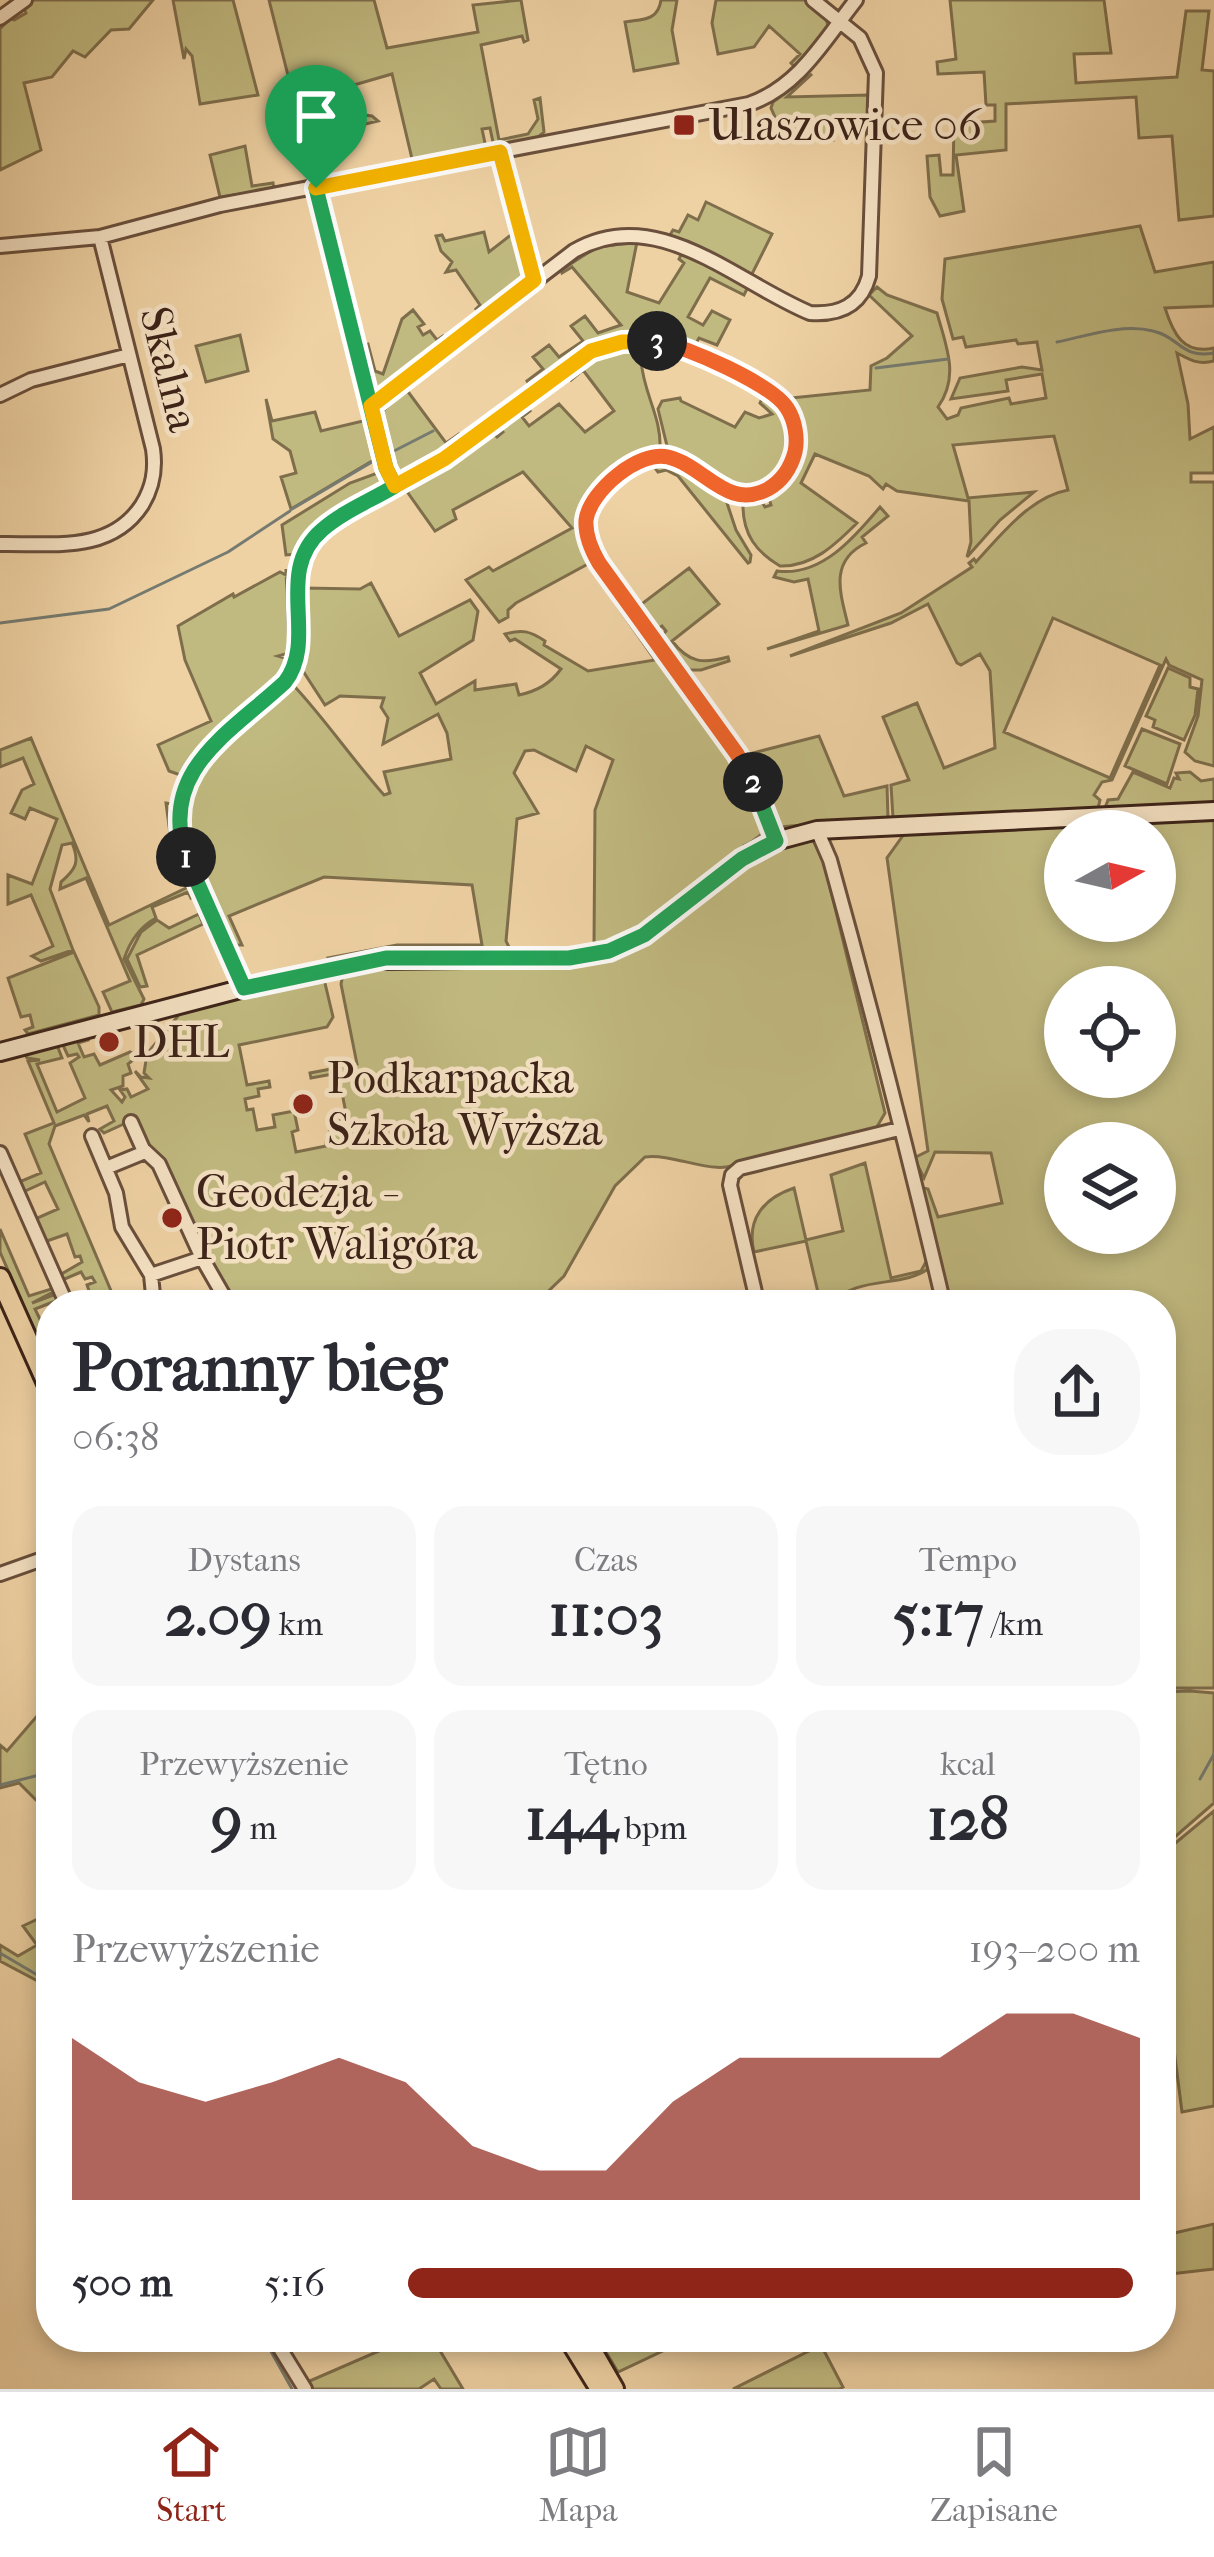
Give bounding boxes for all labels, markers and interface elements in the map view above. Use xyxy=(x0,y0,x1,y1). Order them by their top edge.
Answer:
pin xyxy=(265,65,367,188)
icon: arrive xyxy=(283,83,349,149)
place label: Ulaszowice 06 xyxy=(708,99,983,152)
marker: Ulaszowice 06 xyxy=(671,112,697,138)
street label: Skalna xyxy=(128,301,210,438)
pin: 3 xyxy=(627,311,687,371)
text: 3 xyxy=(650,321,664,360)
pin: 2 xyxy=(723,752,783,812)
text: 2 xyxy=(745,762,761,801)
north arrow xyxy=(1044,810,1176,942)
map controls xyxy=(1044,810,1176,1254)
pin: 1 xyxy=(156,827,216,887)
text: 1 xyxy=(180,837,192,876)
button: locate xyxy=(1044,966,1176,1098)
place label: DHL xyxy=(133,1016,229,1069)
marker: DHL xyxy=(96,1029,122,1055)
place label: Podkarpacka Szkoła Wyższa xyxy=(327,1052,603,1157)
marker: Podkarpacka Szkoła Wyższa xyxy=(290,1091,316,1117)
button: layers xyxy=(1044,1122,1176,1254)
place label: Geodezja - Piotr Waligóra xyxy=(196,1166,479,1271)
marker: Geodezja - Piotr Waligóra xyxy=(159,1205,185,1231)
button: share xyxy=(1014,1329,1140,1455)
text: Poranny bieg xyxy=(72,1330,447,1407)
text: 06:38 xyxy=(72,1414,160,1460)
text: Dystans xyxy=(187,1541,301,1580)
text: Czas xyxy=(574,1541,638,1580)
text: Tempo xyxy=(919,1541,1017,1580)
text: 2.09 xyxy=(165,1580,272,1651)
text: 11:03 xyxy=(548,1580,664,1651)
text: 5:17 xyxy=(893,1580,984,1651)
text: km xyxy=(272,1605,323,1644)
text: /km xyxy=(984,1605,1043,1644)
text: Przewyższenie xyxy=(139,1745,349,1784)
text: Tętno xyxy=(564,1745,648,1784)
text: kcal xyxy=(940,1745,996,1784)
text: 9 xyxy=(211,1784,242,1855)
text: 144 xyxy=(525,1784,618,1855)
text: 128 xyxy=(927,1784,1009,1855)
text: m xyxy=(242,1809,277,1848)
text: bpm xyxy=(618,1809,687,1848)
text: Przewyższenie xyxy=(72,1926,319,1972)
text: 193–200 m xyxy=(969,1926,1140,1972)
text: 500 m xyxy=(72,2260,173,2306)
text: 5:16 xyxy=(264,2260,325,2306)
tab: Start xyxy=(156,2419,226,2530)
tab: Mapa xyxy=(539,2419,617,2530)
tab: Zapisane xyxy=(930,2419,1058,2530)

